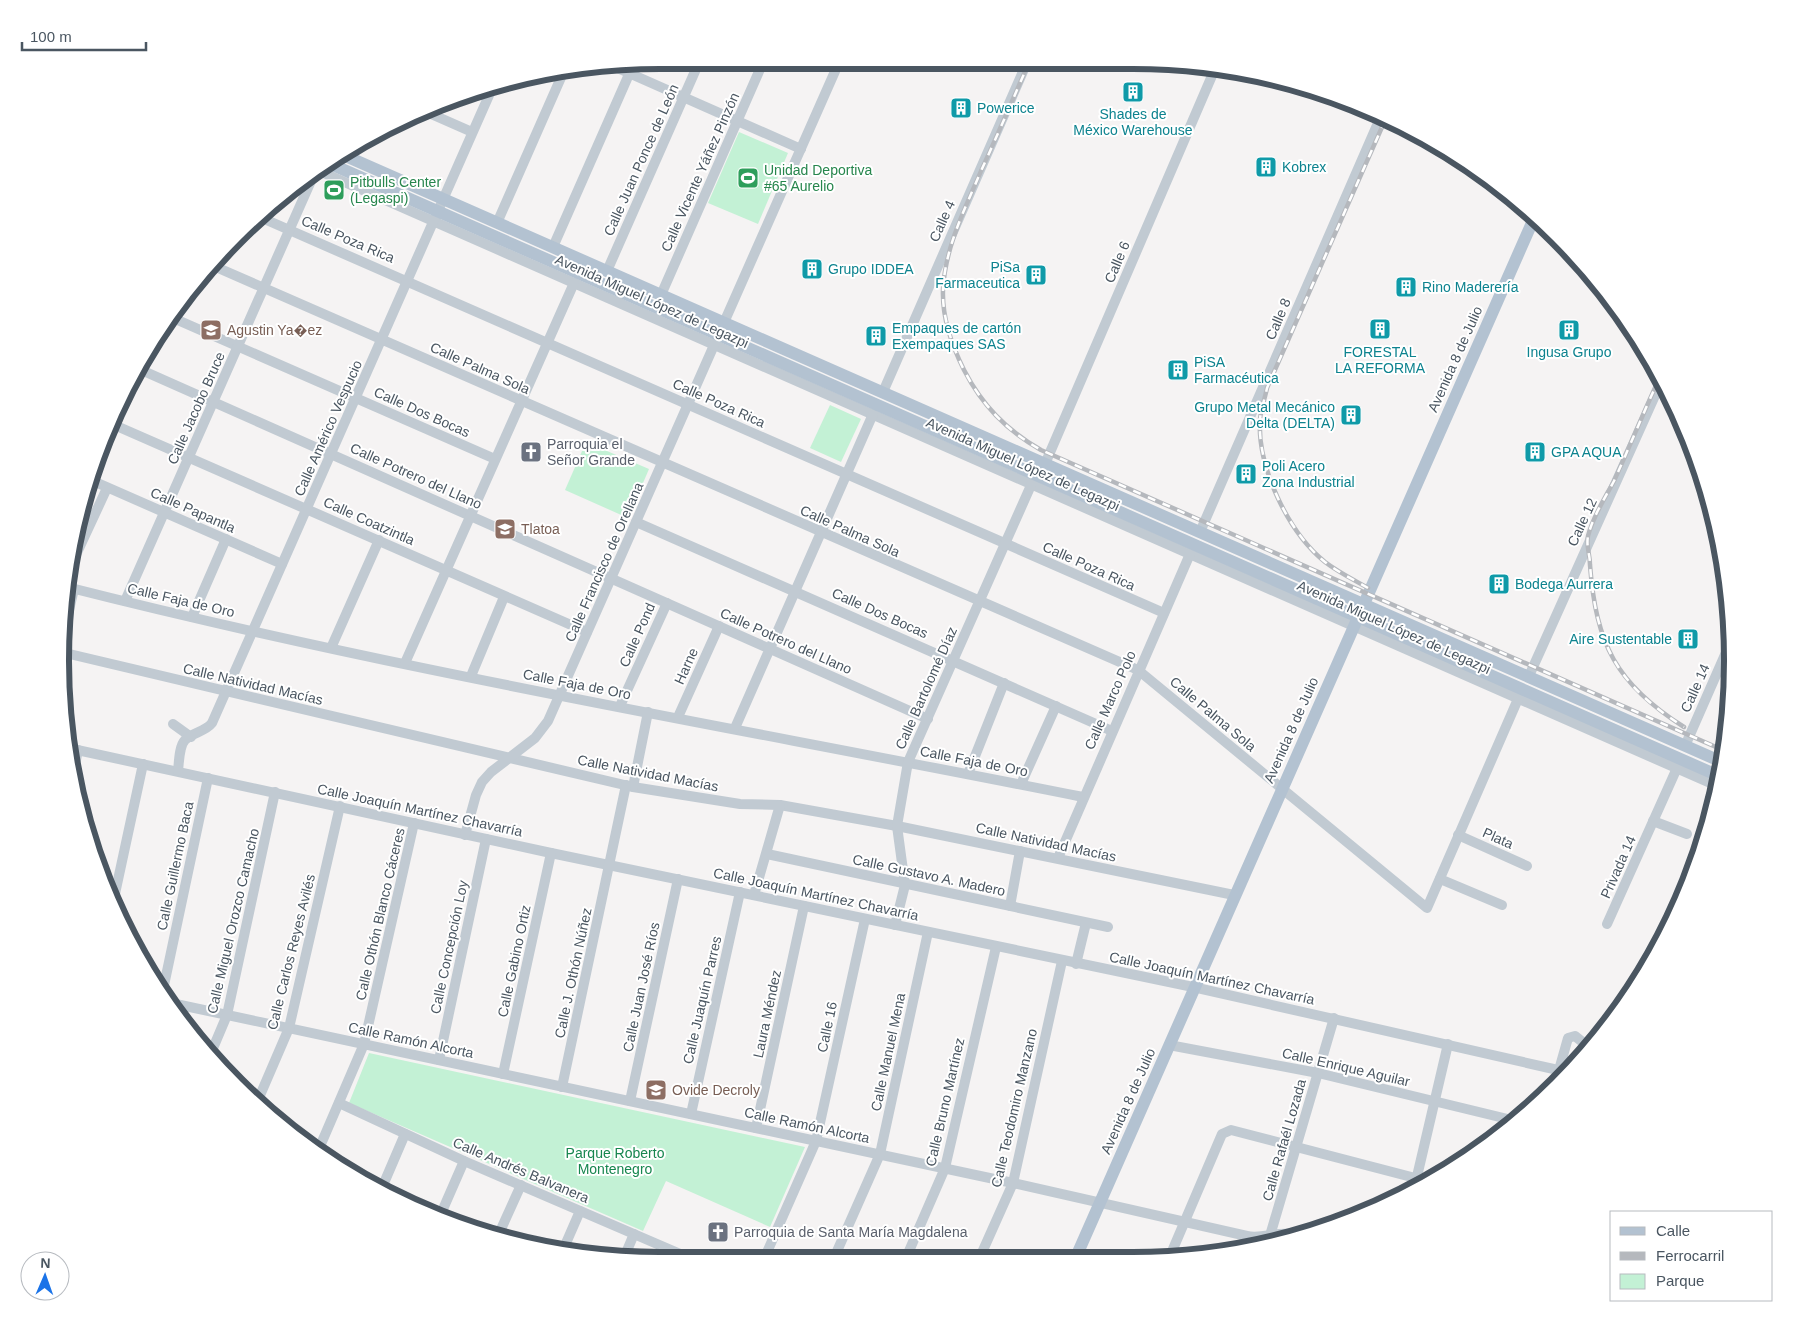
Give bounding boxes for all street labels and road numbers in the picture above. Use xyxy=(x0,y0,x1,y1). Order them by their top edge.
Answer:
street label: Calle Juan Ponce de León xyxy=(600,82,682,238)
street label: Calle Vicente Yáñez Pinzón xyxy=(658,90,742,254)
street label: Calle 4 xyxy=(926,198,958,244)
street label: Calle Poza Rica xyxy=(299,212,397,266)
street label: Calle 6 xyxy=(1101,239,1133,285)
street label: Avenida Miguel López de Legazpi xyxy=(553,251,751,351)
street label: Calle 8 xyxy=(1262,296,1294,342)
street label: Avenida 8 de Julio xyxy=(1424,303,1486,414)
street label: Calle Palma Sola xyxy=(428,339,532,397)
street label: Calle Jacobo Bruce xyxy=(164,349,228,467)
street label: Calle Américo Vespucio xyxy=(291,357,365,498)
street label: Calle Poza Rica xyxy=(670,375,768,431)
street label: Calle Dos Bocas xyxy=(371,384,473,440)
street label: Avenida Miguel López de Legazpi xyxy=(924,414,1122,514)
street label: Calle Potrero del Llano xyxy=(348,440,485,512)
street label: Calle Francisco de Orellana xyxy=(562,480,647,644)
street label: Calle Papantla xyxy=(148,484,238,536)
street label: Calle Coatzintla xyxy=(321,494,417,548)
street label: Calle 12 xyxy=(1564,495,1600,549)
street label: Calle Palma Sola xyxy=(798,502,902,560)
street label: Calle Poza Rica xyxy=(1040,538,1138,594)
street label: Avenida Miguel López de Legazpi xyxy=(1295,577,1493,677)
street label: Calle Faja de Oro xyxy=(126,580,236,620)
street label: Calle Dos Bocas xyxy=(829,585,931,641)
street label: Calle Pond xyxy=(616,600,658,670)
street label: Calle Potrero del Llano xyxy=(718,605,855,677)
street label: Calle Bartolomé Díaz xyxy=(892,624,960,752)
street label: Harne xyxy=(671,645,701,687)
street label: Calle Marco Polo xyxy=(1081,648,1139,752)
street label: Calle Natividad Macías xyxy=(181,660,325,708)
street label: Calle 14 xyxy=(1677,661,1713,715)
street label: Calle Faja de Oro xyxy=(522,666,633,702)
street label: Calle Palma Sola xyxy=(1167,673,1259,755)
street label: Avenida 8 de Julio xyxy=(1260,674,1322,785)
street label: Calle Faja de Oro xyxy=(919,743,1030,779)
street label: Calle Natividad Macías xyxy=(576,751,720,795)
street label: Calle Joaquín Martínez Chavarría xyxy=(316,780,524,840)
street label: Calle Guillermo Baca xyxy=(154,800,197,932)
street label: Calle Natividad Macías xyxy=(974,819,1118,865)
street label: Plata xyxy=(1480,824,1516,852)
street label: Calle Othón Blanco Cáceres xyxy=(352,826,408,1002)
street label: Calle Miguel Orozco Camacho xyxy=(204,827,262,1015)
street label: Privada 14 xyxy=(1597,833,1639,901)
street label: Calle Gustavo A. Madero xyxy=(851,851,1007,899)
street label: Calle Joaquín Martínez Chavarría xyxy=(712,864,920,924)
street label: Calle Carlos Reyes Avilés xyxy=(264,872,318,1032)
street label: Calle Concepción Loy xyxy=(427,879,471,1015)
street label: Calle Gabino Ortiz xyxy=(494,903,534,1019)
street label: Calle J. Othón Núñez xyxy=(551,906,595,1040)
street label: Calle Juan José Ríos xyxy=(619,921,663,1053)
street label: Calle Juaquín Parres xyxy=(679,935,725,1065)
street label: Calle Joaquín Martínez Chavarría xyxy=(1108,948,1316,1008)
street label: Laura Méndez xyxy=(750,969,784,1059)
street label: Calle Manuel Mena xyxy=(868,991,908,1113)
street label: Calle 16 xyxy=(814,1000,840,1054)
street label: Calle Ramón Alcorta xyxy=(347,1019,475,1061)
street label: Calle Teodomiro Manzano xyxy=(988,1027,1040,1189)
street label: Calle Bruno Martínez xyxy=(922,1036,968,1168)
street label: Calle Enrique Aguilar xyxy=(1281,1044,1412,1090)
street label: Avenida 8 de Julio xyxy=(1097,1045,1159,1156)
street label: Calle Rafaél Lozada xyxy=(1259,1077,1309,1203)
street label: Calle Ramón Alcorta xyxy=(743,1104,871,1146)
street label: Calle Andrés Balvanera xyxy=(451,1134,592,1206)

